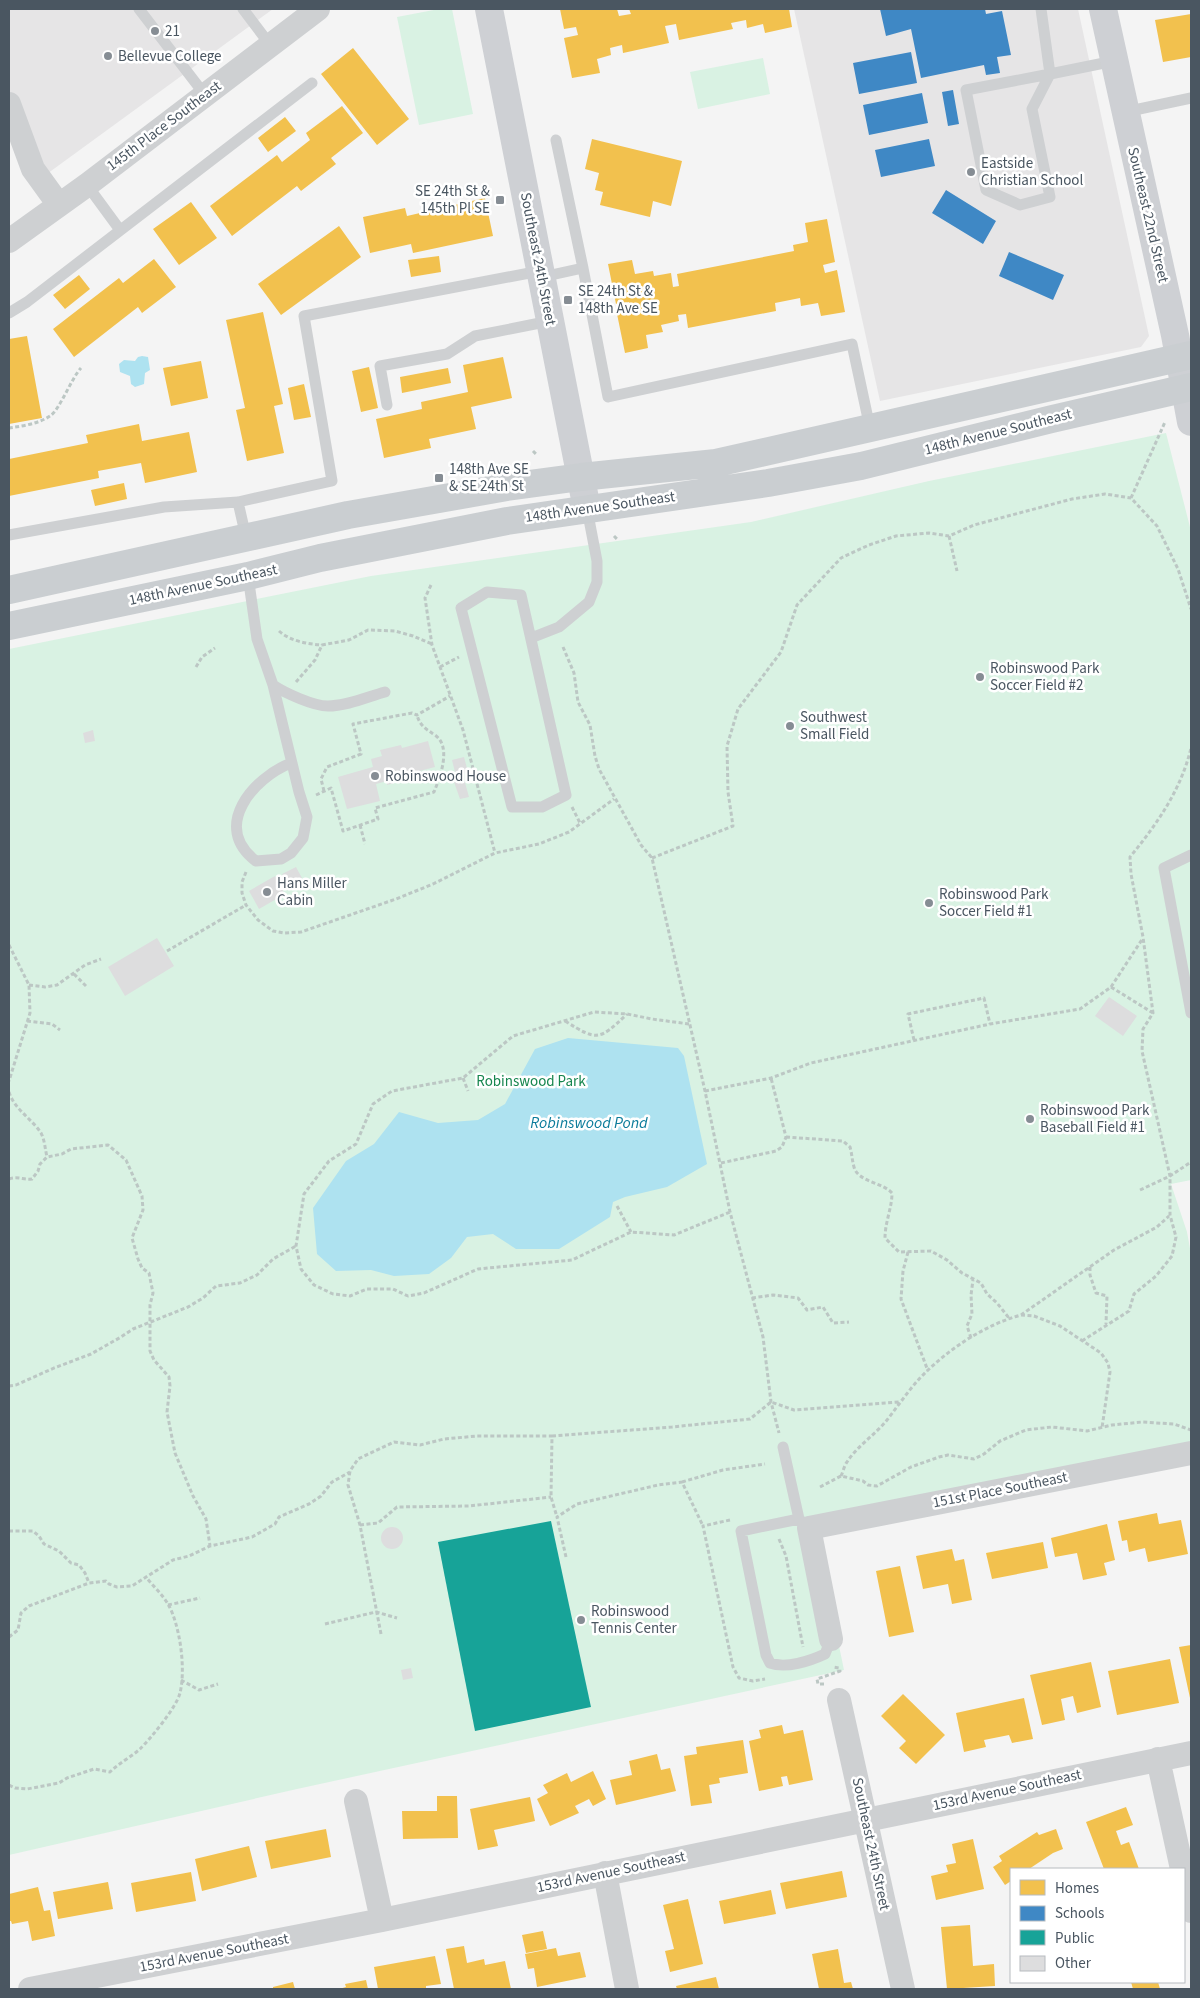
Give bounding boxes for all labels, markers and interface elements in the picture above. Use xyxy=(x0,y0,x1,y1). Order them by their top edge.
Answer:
place label: 21 xyxy=(165,21,180,42)
marker: 21 xyxy=(149,25,161,37)
place label: Bellevue College xyxy=(118,46,221,67)
marker: Bellevue College xyxy=(102,50,114,62)
street label: 145th Place Southeast xyxy=(102,76,226,176)
street label: Southeast 22nd Street xyxy=(1122,145,1174,285)
place label: Eastside Christian School xyxy=(981,153,1083,191)
marker: Eastside Christian School xyxy=(965,166,977,178)
place label: SE 24th St & 145th Pl SE xyxy=(415,181,490,219)
street label: Southeast 24th Street xyxy=(515,191,561,327)
marker: SE 24th St & 145th Pl SE xyxy=(494,194,506,206)
place label: SE 24th St & 148th Ave SE xyxy=(578,281,658,319)
marker: SE 24th St & 148th Ave SE xyxy=(562,294,574,306)
street label: 148th Avenue Southeast xyxy=(922,404,1074,460)
place label: 148th Ave SE & SE 24th St xyxy=(449,459,529,497)
marker: 148th Ave SE & SE 24th St xyxy=(433,472,445,484)
street label: 148th Avenue Southeast xyxy=(524,486,676,528)
street label: 148th Avenue Southeast xyxy=(127,559,279,611)
place label: Robinswood Park Soccer Field #2 xyxy=(990,658,1100,696)
marker: Robinswood Park Soccer Field #2 xyxy=(974,671,986,683)
place label: Southwest Small Field xyxy=(800,707,869,745)
marker: Southwest Small Field xyxy=(784,720,796,732)
place label: Robinswood House xyxy=(385,766,506,787)
marker: Robinswood House xyxy=(369,770,381,782)
place label: Hans Miller Cabin xyxy=(277,873,348,911)
place label: Robinswood Park Soccer Field #1 xyxy=(939,884,1049,922)
marker: Hans Miller Cabin xyxy=(261,886,273,898)
marker: Robinswood Park Soccer Field #1 xyxy=(923,897,935,909)
park label: Robinswood Park xyxy=(476,1071,586,1092)
place label: Robinswood Park Baseball Field #1 xyxy=(1040,1100,1150,1138)
water label: Robinswood Pond xyxy=(530,1112,648,1134)
marker: Robinswood Park Baseball Field #1 xyxy=(1024,1113,1036,1125)
street label: 151st Place Southeast xyxy=(931,1467,1069,1513)
place label: Robinswood Tennis Center xyxy=(591,1601,677,1639)
marker: Robinswood Tennis Center xyxy=(575,1614,587,1626)
street label: 153rd Avenue Southeast xyxy=(931,1764,1083,1816)
street label: Southeast 24th Street xyxy=(847,1776,895,1912)
street label: 153rd Avenue Southeast xyxy=(535,1846,687,1898)
legend xyxy=(1010,1868,1185,1983)
text: Homes xyxy=(1055,1878,1099,1899)
text: Schools xyxy=(1055,1903,1104,1924)
street label: 153rd Avenue Southeast xyxy=(138,1928,290,1978)
text: Public xyxy=(1055,1928,1094,1949)
text: Other xyxy=(1055,1953,1092,1974)

